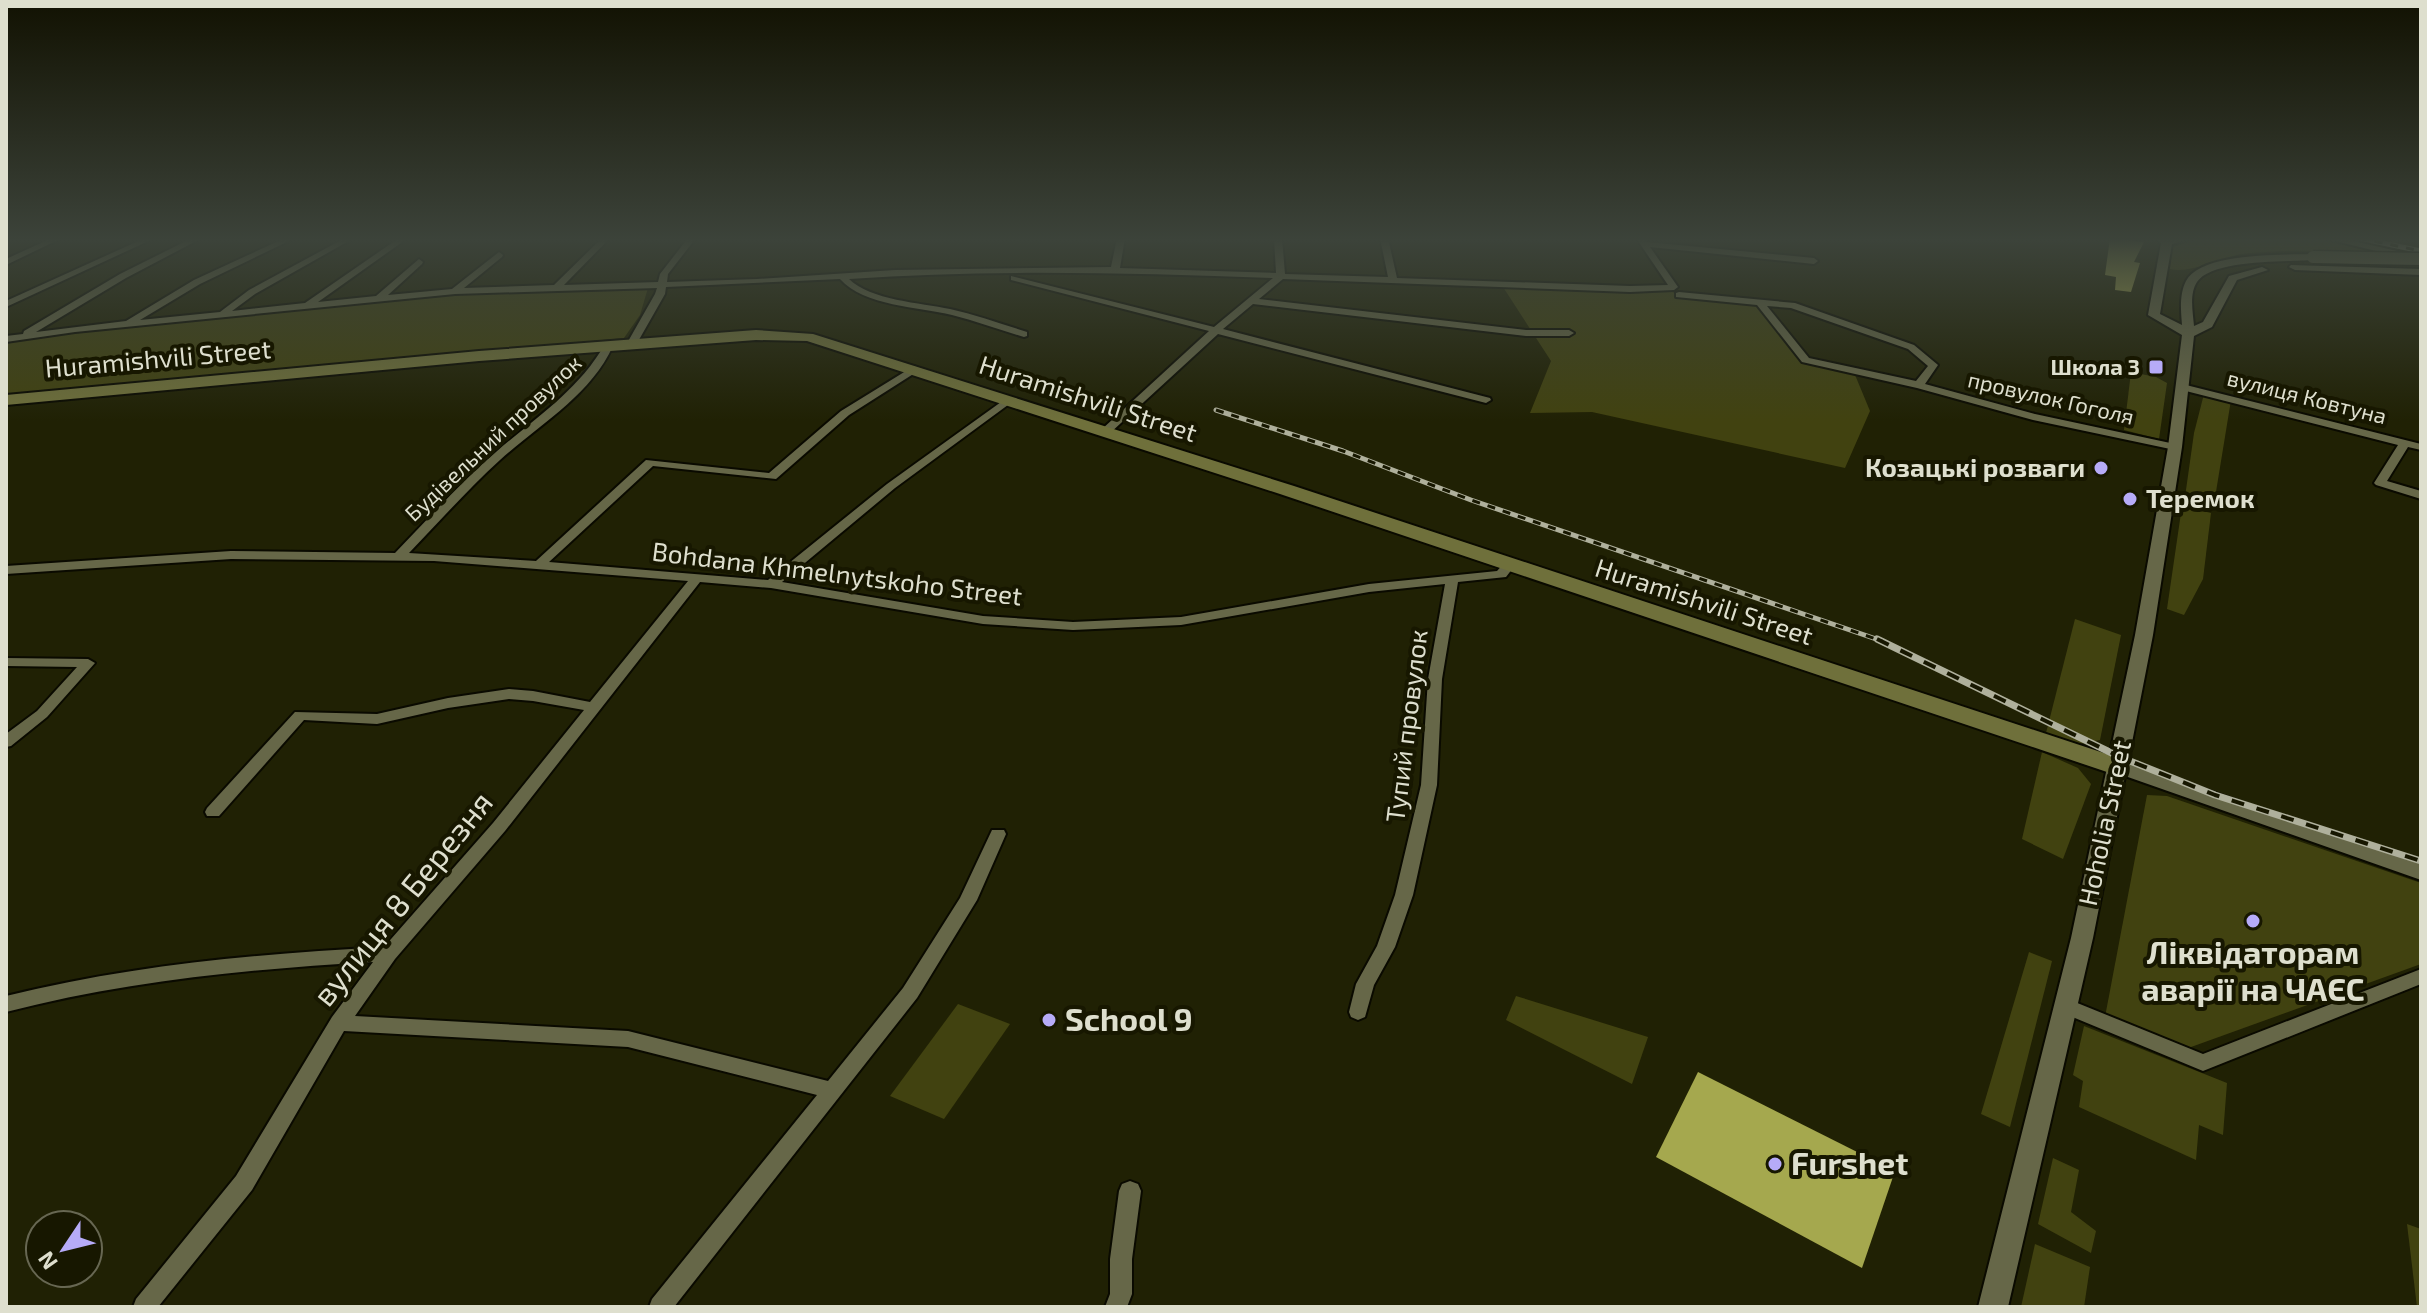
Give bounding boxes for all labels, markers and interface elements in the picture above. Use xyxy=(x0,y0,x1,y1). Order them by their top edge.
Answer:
street label: Huramishvili Street xyxy=(44,332,272,383)
street label: Huramishvili Street xyxy=(976,348,1201,447)
street label: Будівельний провулок xyxy=(399,349,587,526)
place label: Школа 3 xyxy=(2051,353,2140,379)
marker: Школа 3 xyxy=(2147,358,2165,376)
street label: вулиця Ковтуна xyxy=(2225,364,2390,429)
street label: провулок Гоголя xyxy=(1965,365,2137,430)
place label: Козацькі розваги xyxy=(1865,451,2085,482)
marker: Козацькі розваги xyxy=(2092,459,2110,477)
place label: Теремок xyxy=(2146,482,2255,513)
marker: Теремок xyxy=(2121,490,2139,508)
street label: Bohdana Khmelnytskoho Street xyxy=(650,534,1024,611)
street label: Huramishvili Street xyxy=(1592,551,1817,650)
street label: Тупий провулок xyxy=(1378,628,1434,824)
street label: Hoholia Street xyxy=(2071,737,2136,908)
street label: вулиця 8 Березня xyxy=(303,783,500,1013)
marker: Ліквідаторам аварії на ЧАЄС xyxy=(2244,912,2262,930)
place label: Ліквідаторам аварії на ЧАЄС xyxy=(2141,932,2365,1007)
place label: School 9 xyxy=(1065,999,1193,1037)
marker: School 9 xyxy=(1040,1011,1058,1029)
place label: Furshet xyxy=(1791,1143,1908,1181)
marker: Furshet xyxy=(1766,1155,1784,1173)
north arrow xyxy=(24,1209,104,1289)
text: N xyxy=(32,1247,62,1275)

